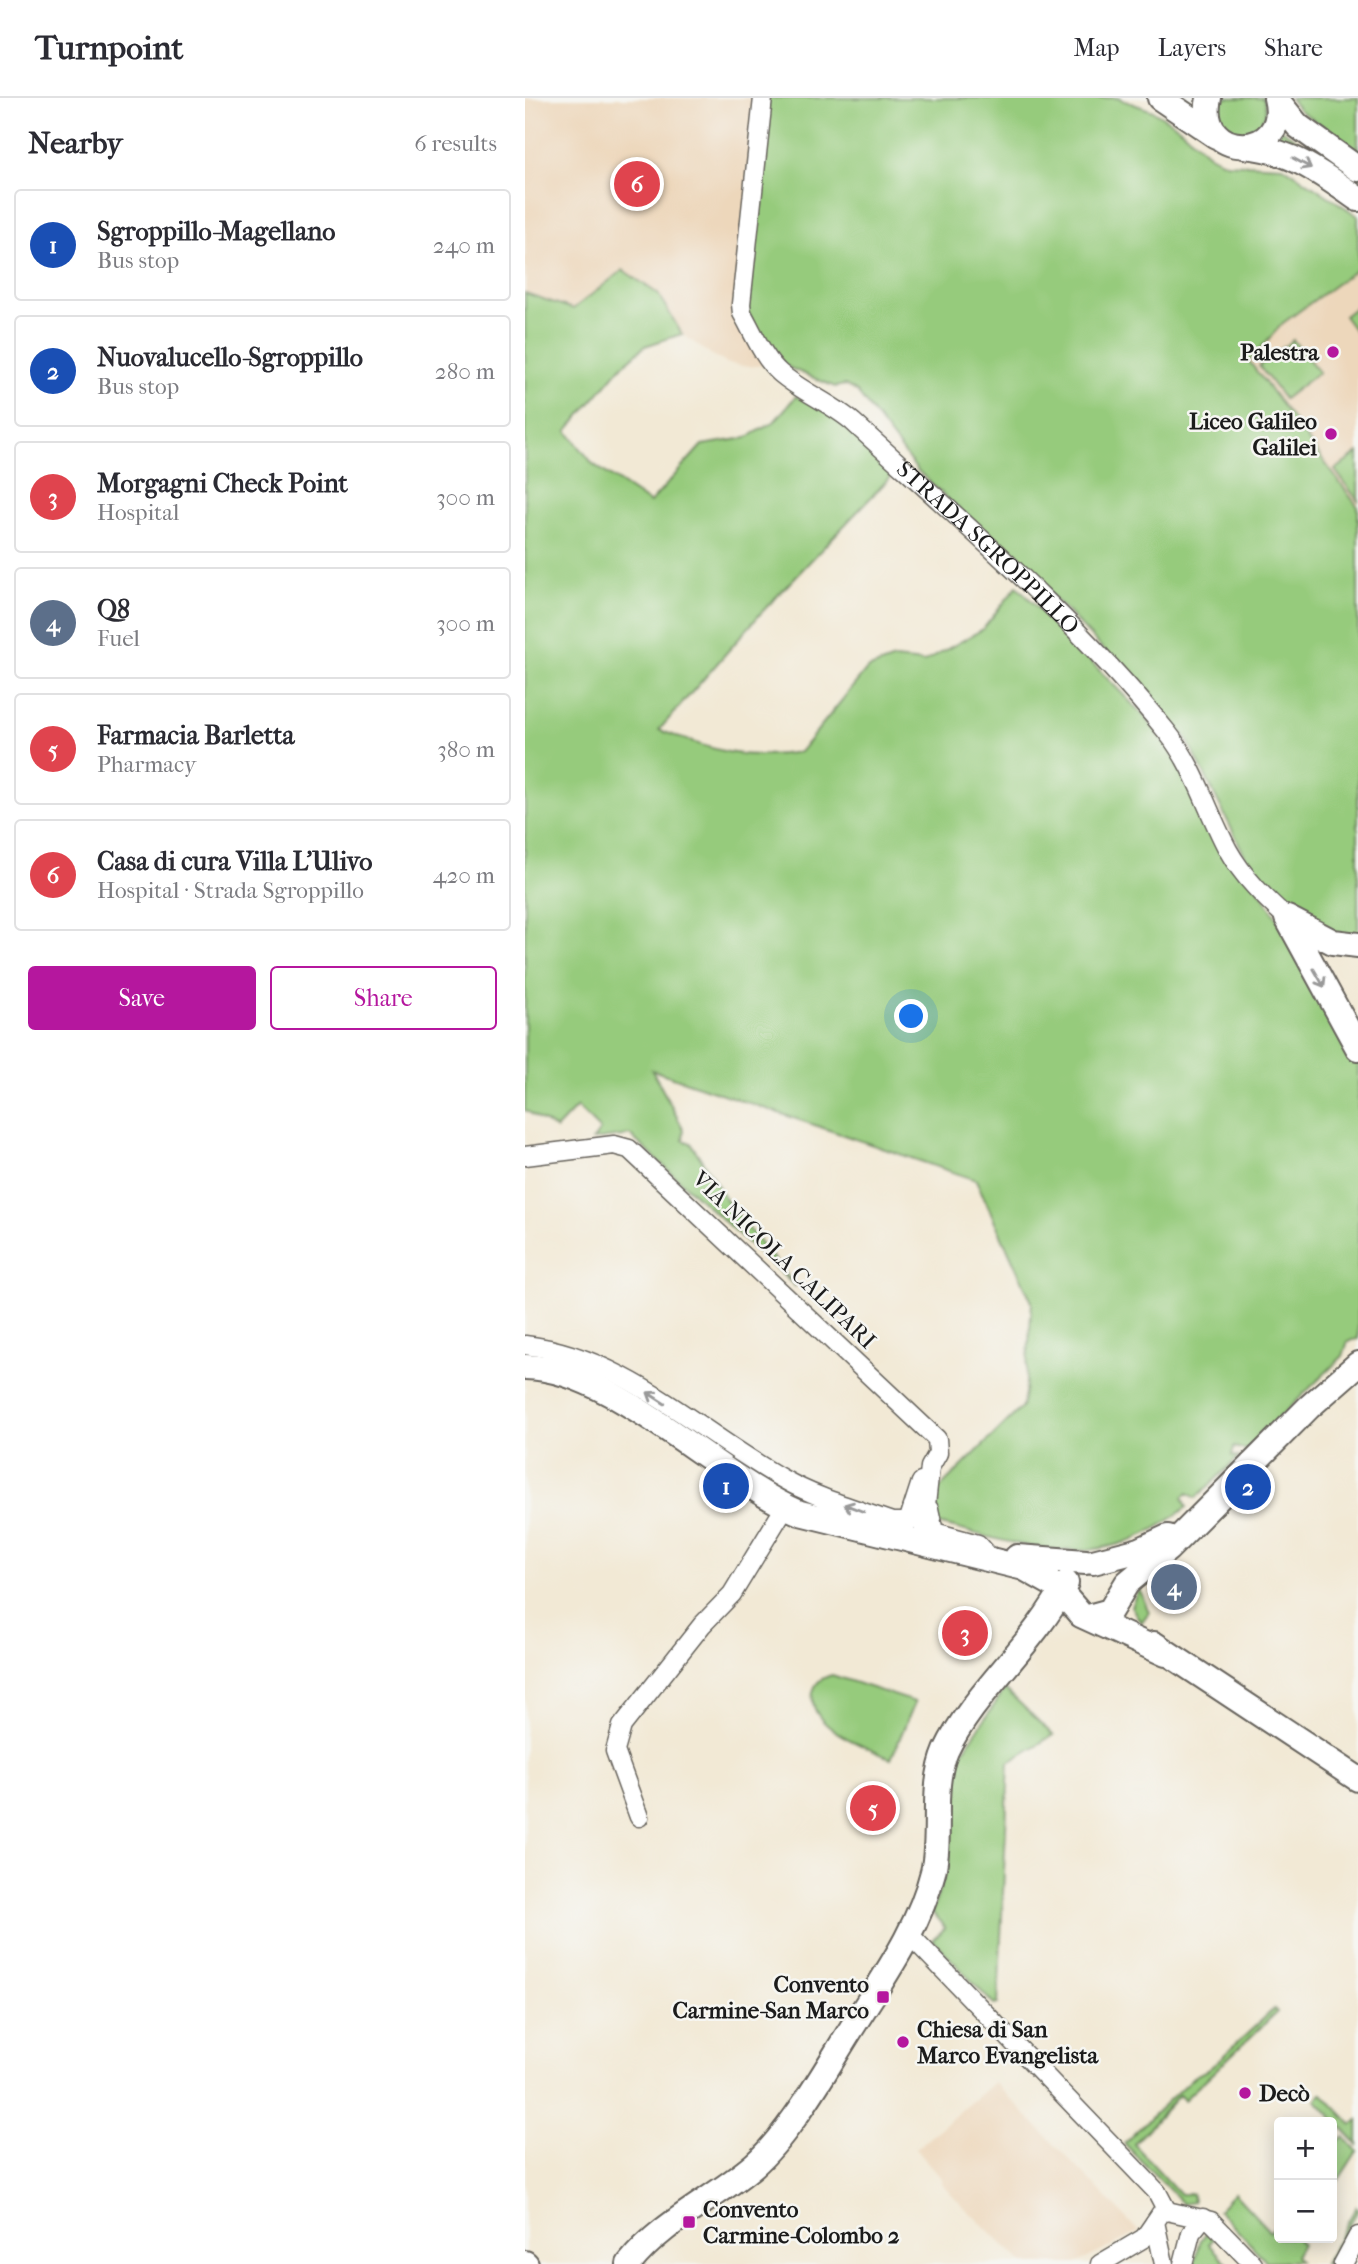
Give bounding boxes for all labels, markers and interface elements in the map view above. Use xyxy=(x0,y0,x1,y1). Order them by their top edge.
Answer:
text: Turnpoint xyxy=(35,29,183,68)
text: Map xyxy=(1074,34,1120,62)
text: Layers xyxy=(1158,34,1226,62)
text: Share xyxy=(1264,34,1323,62)
text: Nearby xyxy=(28,126,123,161)
text: 6 results xyxy=(414,130,497,157)
one-way arrow xyxy=(1292,156,1312,170)
pin: 6 xyxy=(614,158,660,210)
text: Sgroppillo-Magellano xyxy=(97,216,335,247)
text: 1 xyxy=(49,232,57,259)
text: 240 m xyxy=(433,232,495,259)
text: Bus stop xyxy=(97,247,179,274)
place label: Palestra xyxy=(1240,339,1320,366)
text: Nuovalucello-Sgroppillo xyxy=(97,342,363,373)
marker: Palestra xyxy=(1325,344,1341,360)
text: 2 xyxy=(47,358,59,385)
text: 280 m xyxy=(435,358,495,385)
text: Bus stop xyxy=(97,373,179,400)
place label: Liceo Galileo Galilei xyxy=(1189,408,1317,461)
marker: Liceo Galileo Galilei xyxy=(1323,426,1339,442)
street label: STRADA SGROPPILLO xyxy=(891,455,1085,639)
text: Morgagni Check Point xyxy=(97,468,348,499)
text: 3 xyxy=(48,484,58,511)
text: 300 m xyxy=(436,484,495,511)
text: Hospital xyxy=(97,499,179,526)
text: Q8 xyxy=(97,594,130,625)
text: 4 xyxy=(46,610,60,637)
text: 300 m xyxy=(436,610,495,637)
text: Fuel xyxy=(97,625,140,652)
text: Farmacia Barletta xyxy=(97,720,295,751)
text: 5 xyxy=(48,736,58,763)
text: 380 m xyxy=(437,736,495,763)
text: Pharmacy xyxy=(97,751,196,778)
text: Casa di cura Villa L'Ulivo xyxy=(97,846,372,877)
text: 6 xyxy=(47,862,59,889)
text: 420 m xyxy=(433,862,495,889)
text: Hospital · Strada Sgroppillo xyxy=(97,877,364,904)
button: Save xyxy=(28,966,256,1030)
button: Share xyxy=(270,966,497,1030)
one-way arrow xyxy=(1312,968,1326,988)
your location xyxy=(894,999,928,1033)
street label: VIA NICOLA CALIPARI xyxy=(686,1165,881,1355)
one-way arrow xyxy=(647,1390,667,1404)
pin: 1 xyxy=(703,1460,749,1512)
pin: 2 xyxy=(1225,1461,1271,1513)
one-way arrow xyxy=(844,1501,866,1513)
pin: 4 xyxy=(1151,1561,1197,1613)
pin: 3 xyxy=(942,1607,988,1659)
pin: 5 xyxy=(850,1782,896,1834)
place label: Convento Carmine-San Marco xyxy=(673,1971,869,2024)
marker: Convento Carmine-San Marco xyxy=(875,1989,891,2005)
place label: Chiesa di San Marco Evangelista xyxy=(917,2016,1100,2069)
marker: Chiesa di San Marco Evangelista xyxy=(895,2034,911,2050)
place label: Decò xyxy=(1259,2080,1310,2107)
marker: Decò xyxy=(1237,2085,1253,2101)
map controls xyxy=(1274,2117,1337,2243)
button: + xyxy=(1274,2117,1337,2180)
button: − xyxy=(1274,2180,1337,2243)
place label: Convento Carmine-Colombo 2 xyxy=(703,2196,900,2249)
marker: Convento Carmine-Colombo 2 xyxy=(681,2214,697,2230)

